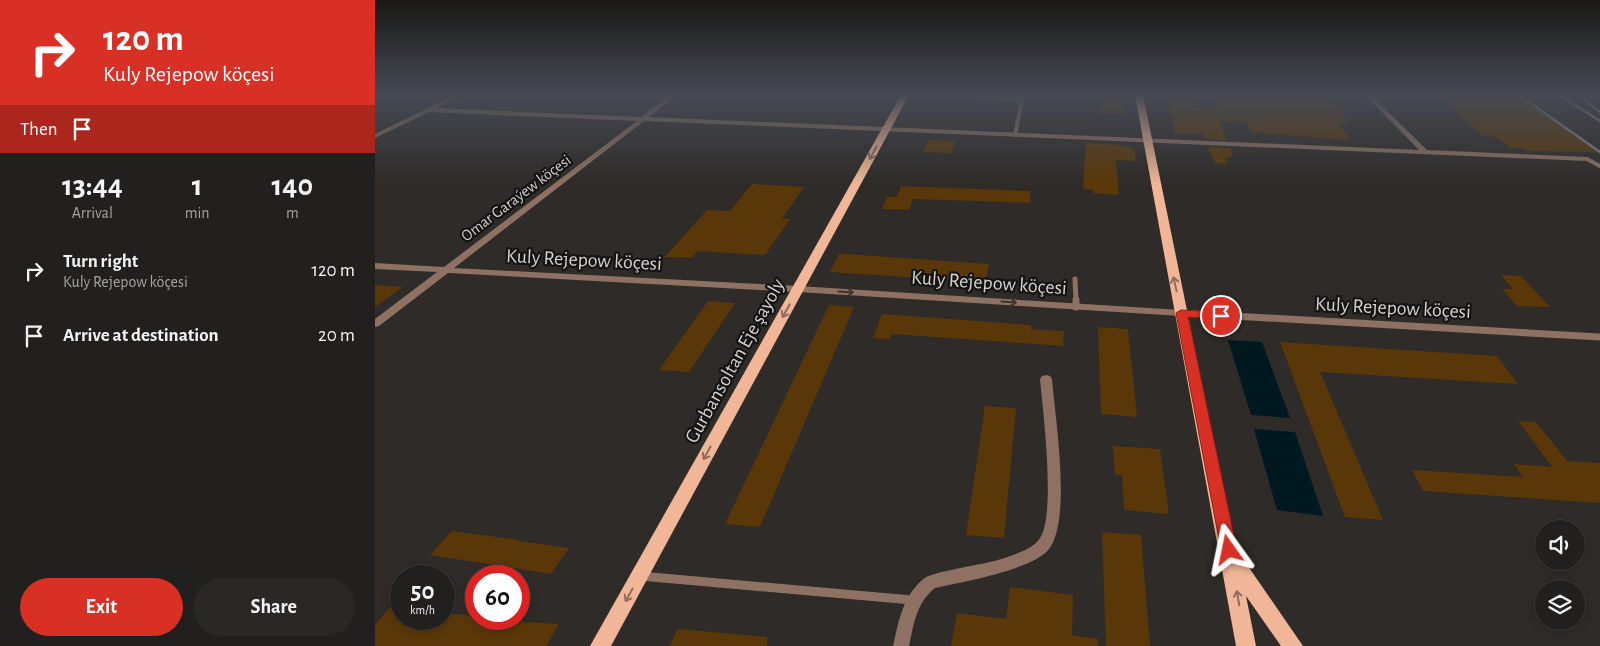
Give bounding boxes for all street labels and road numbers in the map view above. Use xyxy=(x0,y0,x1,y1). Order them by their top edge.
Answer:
street label: Omar Garaýew köçesi xyxy=(458,152,574,245)
street label: Kuly Rejepow köçesi xyxy=(506,246,662,274)
street label: Kuly Rejepow köçesi xyxy=(911,268,1067,298)
street label: Gurbansoltan Eje şayoly xyxy=(682,275,789,446)
street label: Kuly Rejepow köçesi xyxy=(1315,294,1471,322)

